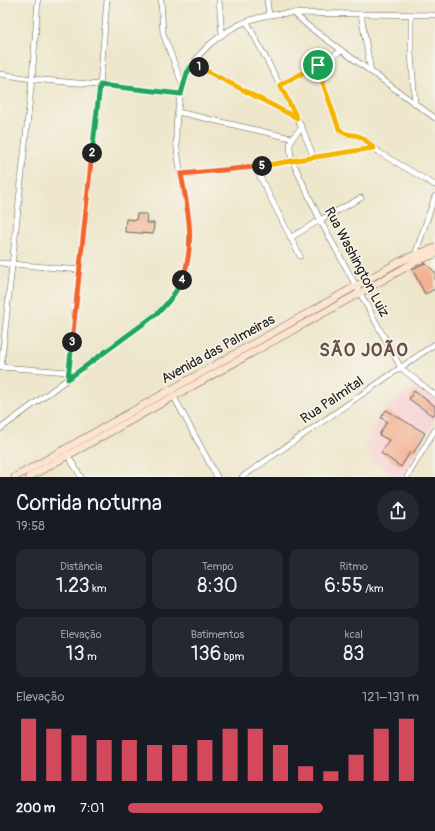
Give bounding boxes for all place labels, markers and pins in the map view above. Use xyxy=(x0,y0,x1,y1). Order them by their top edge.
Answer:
pin xyxy=(301,48,335,82)
pin: 1 xyxy=(189,57,209,77)
pin: 2 xyxy=(82,143,102,163)
pin: 5 xyxy=(252,156,272,176)
pin: 4 xyxy=(172,270,192,290)
pin: 3 xyxy=(62,332,82,352)

